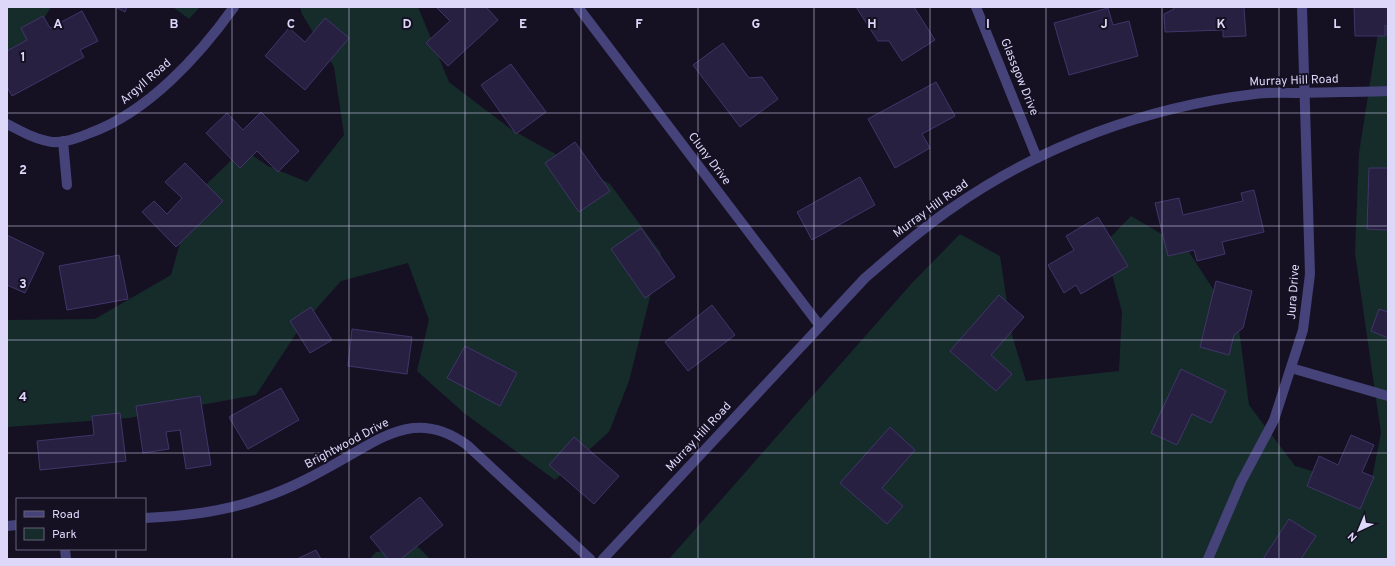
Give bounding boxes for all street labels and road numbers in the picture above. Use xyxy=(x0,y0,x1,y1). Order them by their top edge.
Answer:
street label: Glassgow Drive xyxy=(996,36,1042,118)
street label: Argyll Road xyxy=(117,55,175,109)
street label: Murray Hill Road xyxy=(1249,71,1339,91)
street label: Cluny Drive xyxy=(684,129,734,189)
street label: Murray Hill Road xyxy=(890,176,972,242)
street label: Jura Drive xyxy=(1284,264,1304,320)
street label: Murray Hill Road xyxy=(663,399,735,475)
street label: Brightwood Drive xyxy=(302,415,392,473)

